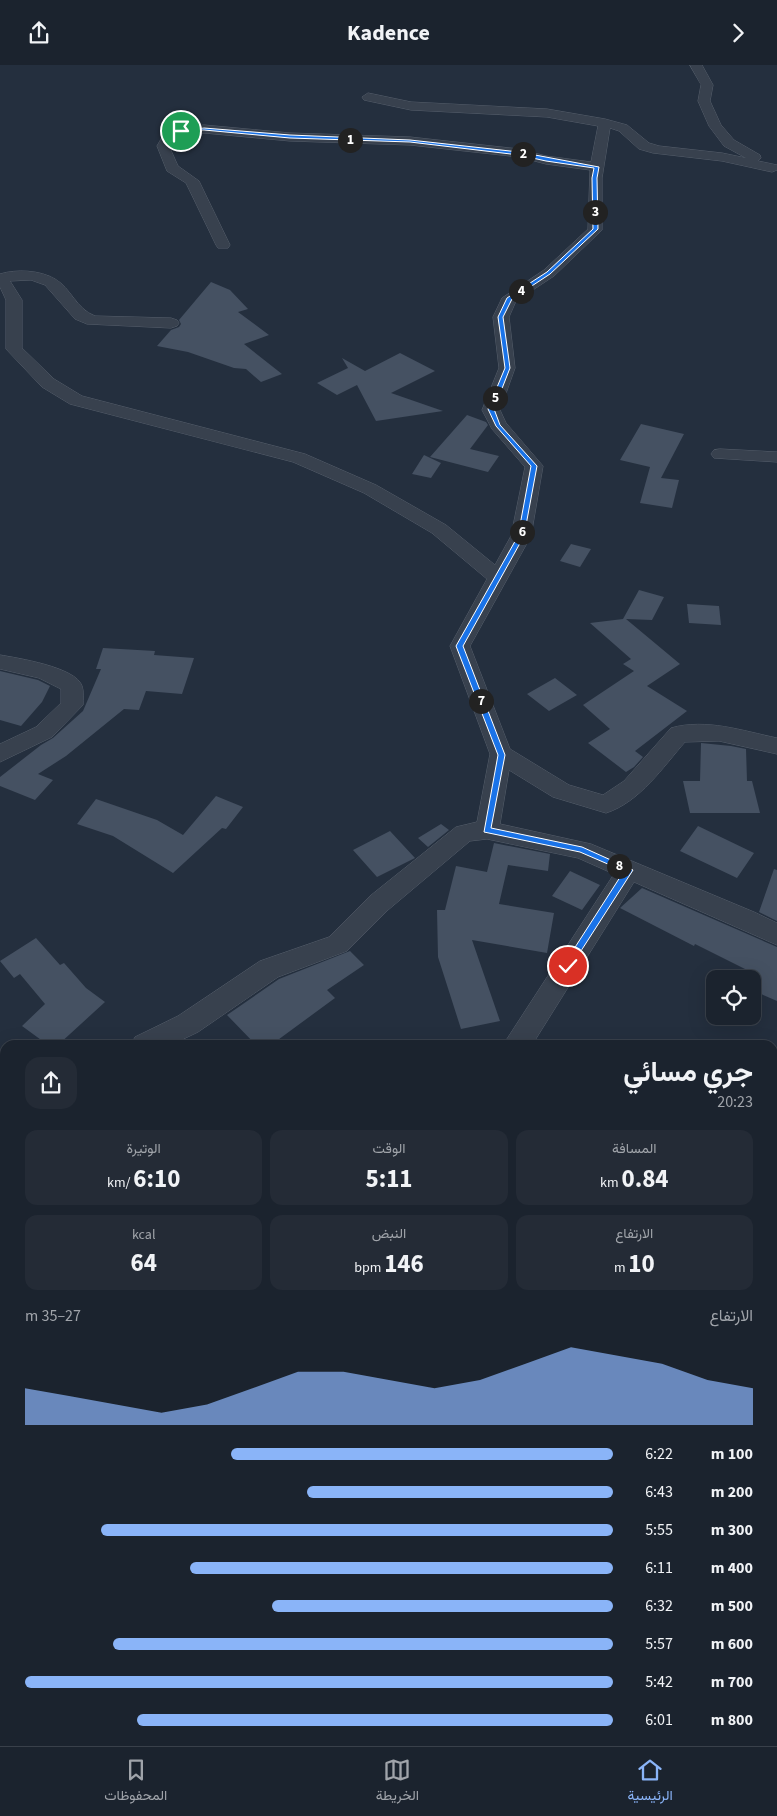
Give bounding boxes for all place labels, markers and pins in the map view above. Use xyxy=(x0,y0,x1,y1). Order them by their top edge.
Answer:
pin xyxy=(160,110,202,152)
pin: 1 xyxy=(338,127,362,153)
pin: 2 xyxy=(510,141,536,167)
pin: 3 xyxy=(582,199,608,225)
pin: 4 xyxy=(508,279,534,303)
pin: 5 xyxy=(482,385,508,411)
pin: 6 xyxy=(510,519,534,545)
pin: 7 xyxy=(468,689,494,713)
pin: 8 xyxy=(606,853,632,879)
pin xyxy=(547,945,589,987)

